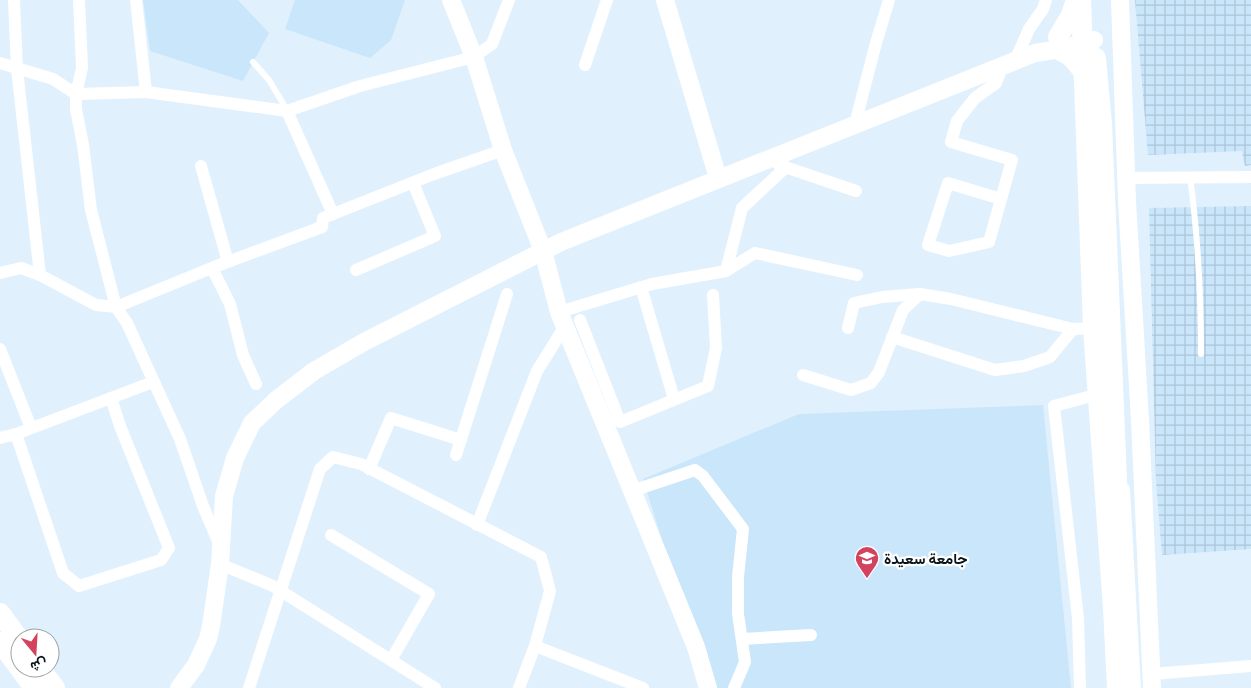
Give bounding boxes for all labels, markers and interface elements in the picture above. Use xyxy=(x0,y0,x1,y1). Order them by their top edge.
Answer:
school or university icon: جامعة سعيدة xyxy=(854,545,880,579)
place label: جامعة سعيدة xyxy=(884,549,968,568)
north arrow xyxy=(10,628,60,678)
text: ش xyxy=(28,654,50,677)

